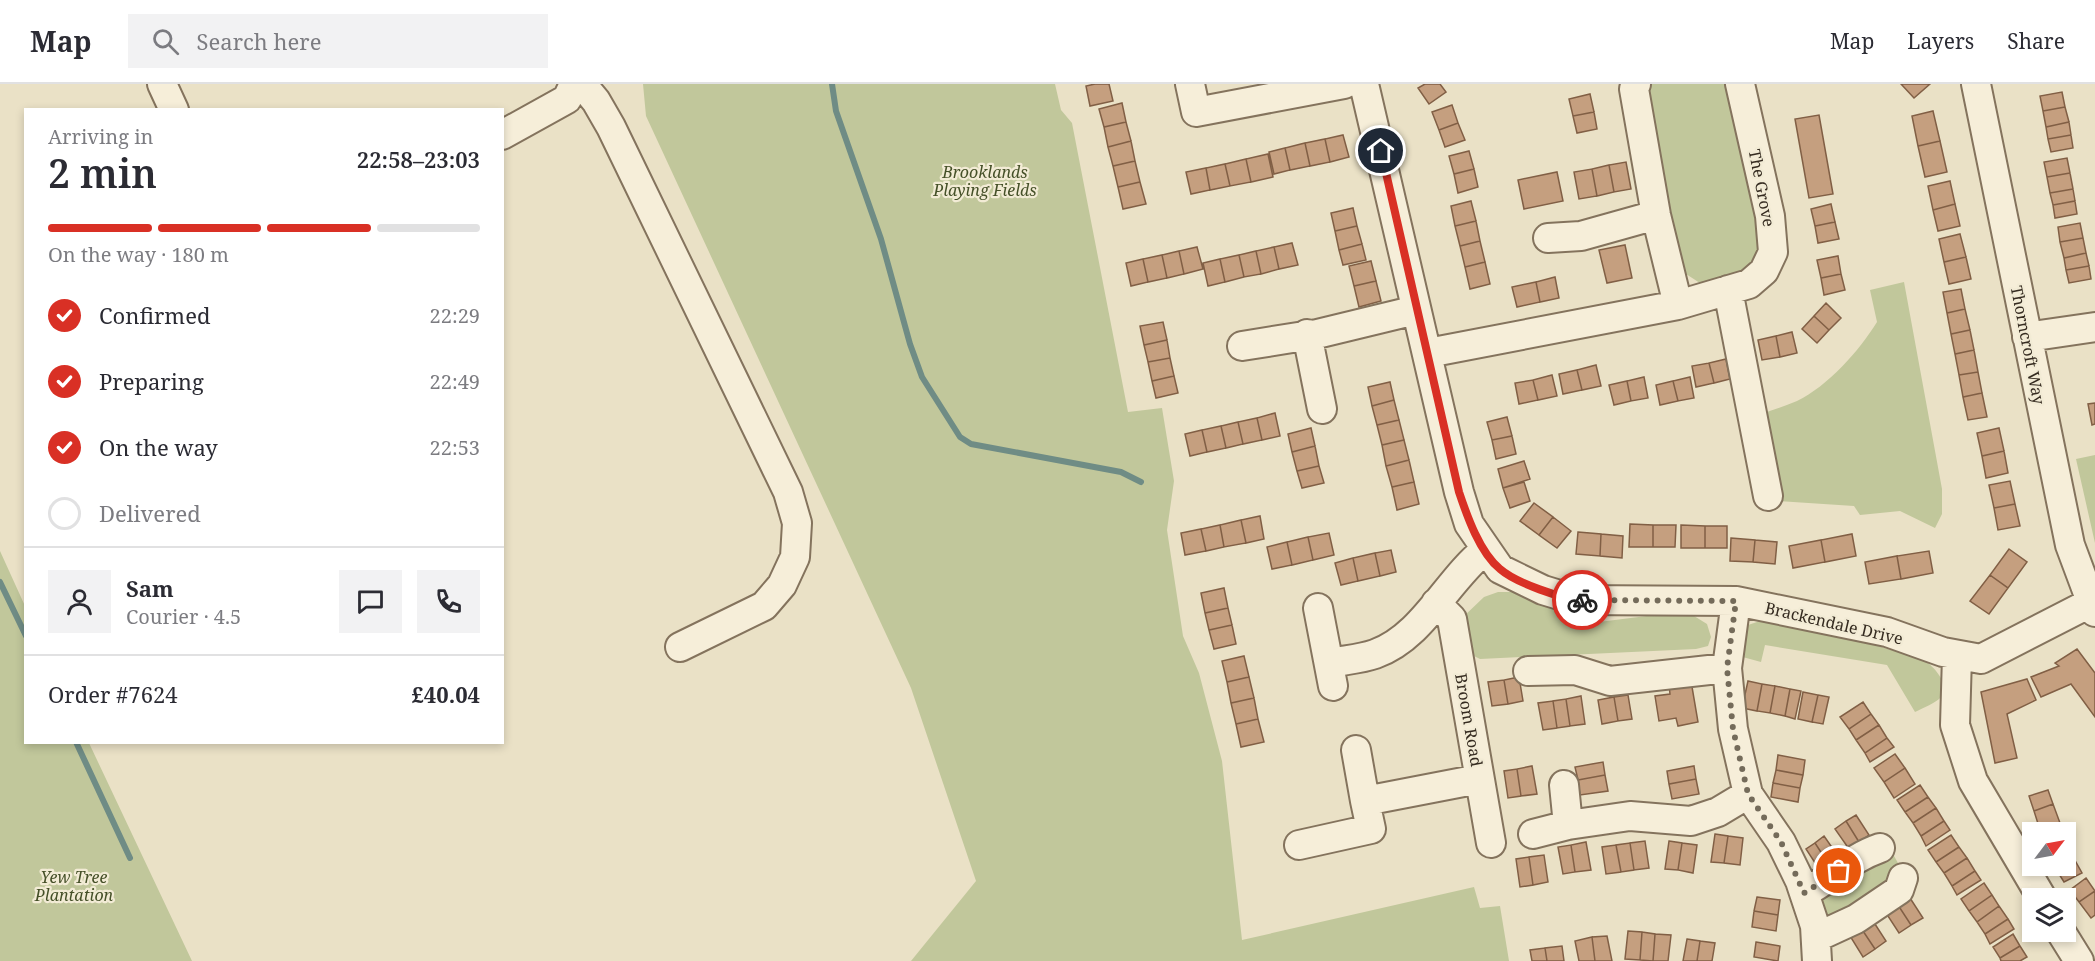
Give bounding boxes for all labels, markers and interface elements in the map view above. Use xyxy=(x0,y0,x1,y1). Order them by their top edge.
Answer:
search box xyxy=(128,14,548,68)
text: Map xyxy=(30,22,92,60)
icon: search xyxy=(149,25,182,58)
text: Search here xyxy=(197,26,321,56)
text: Map xyxy=(1830,27,1874,55)
text: Layers xyxy=(1907,27,1974,55)
text: Share xyxy=(2007,27,2065,55)
text: Arriving in xyxy=(48,123,153,150)
pin xyxy=(1355,125,1406,176)
icon: home xyxy=(1364,134,1397,167)
text: 22:58–23:03 xyxy=(357,144,480,174)
text: 2 min xyxy=(48,146,157,199)
street label: The Grove xyxy=(1744,147,1780,229)
park label: Brooklands Playing Fields xyxy=(932,161,1037,201)
text: On the way · 180 m xyxy=(48,241,229,268)
street label: Thorncroft Way xyxy=(2006,284,2051,407)
icon: check xyxy=(48,299,81,332)
text: Confirmed xyxy=(99,300,210,330)
text: 22:29 xyxy=(430,302,480,329)
icon: check xyxy=(48,365,81,398)
text: Preparing xyxy=(99,366,204,396)
text: 22:49 xyxy=(430,368,480,395)
icon: check xyxy=(48,431,81,464)
text: On the way xyxy=(99,432,218,462)
text: 22:53 xyxy=(430,434,480,461)
text: Delivered xyxy=(99,498,201,528)
button: person xyxy=(48,570,111,633)
button: chat xyxy=(339,570,402,633)
button: phone xyxy=(417,570,480,633)
courier xyxy=(1552,570,1612,630)
text: Sam xyxy=(126,573,174,603)
icon: bike xyxy=(1566,584,1599,617)
street label: Brackendale Drive xyxy=(1763,596,1905,650)
text: Courier · 4.5 xyxy=(126,603,241,630)
street label: Broom Road xyxy=(1450,672,1488,769)
text: Order #7624 xyxy=(48,679,178,709)
text: £40.04 xyxy=(412,679,480,709)
north arrow xyxy=(2022,822,2076,876)
map controls xyxy=(2022,822,2076,942)
pin xyxy=(1813,845,1864,896)
icon: bag xyxy=(1822,854,1855,887)
park label: Yew Tree Plantation xyxy=(34,866,114,906)
button: layers xyxy=(2022,888,2076,942)

